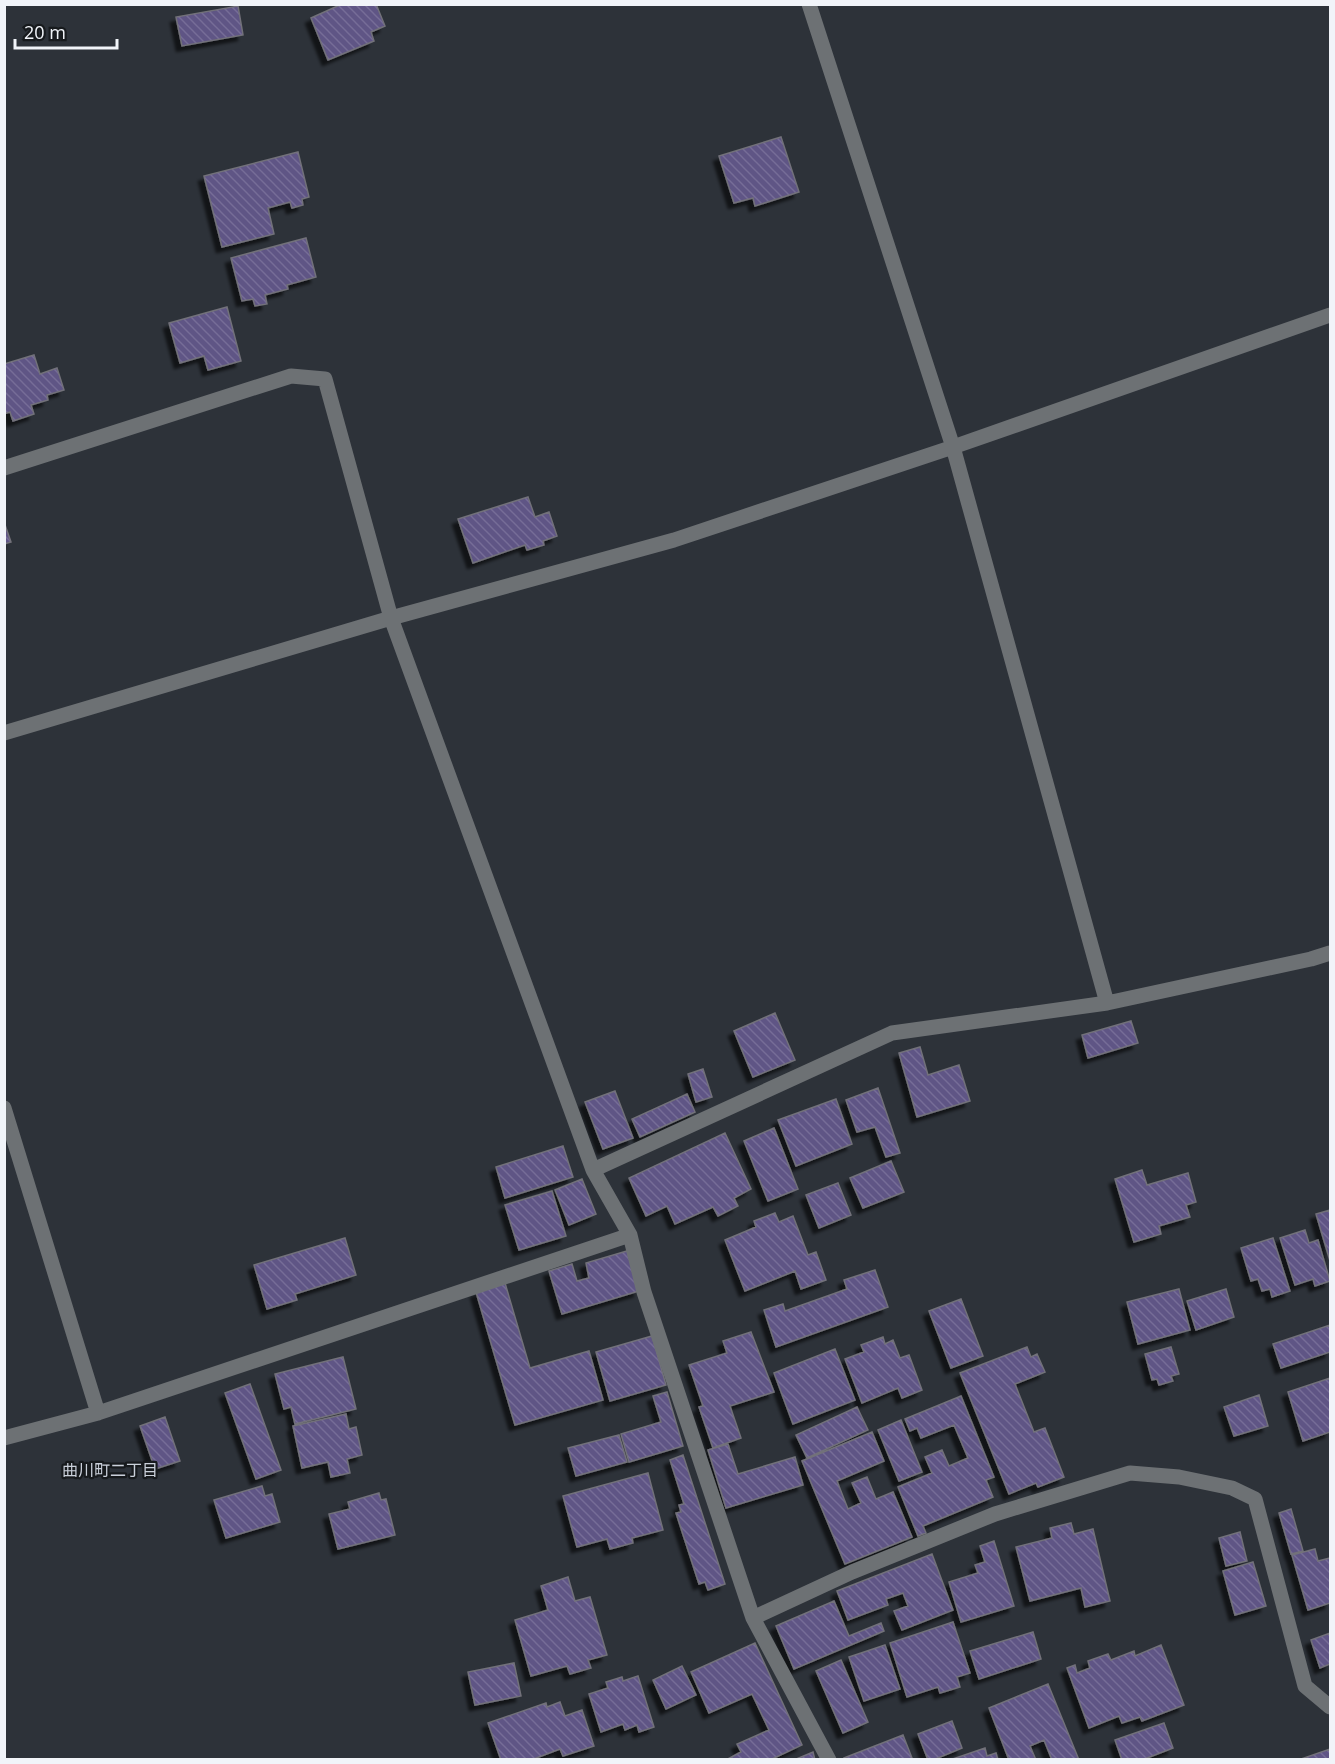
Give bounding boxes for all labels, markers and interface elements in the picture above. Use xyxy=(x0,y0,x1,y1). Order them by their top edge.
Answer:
scale bar xyxy=(15,12,117,50)
text: 20 m xyxy=(24,20,66,44)
district label: 曲川町二丁目 xyxy=(62,1459,158,1481)

